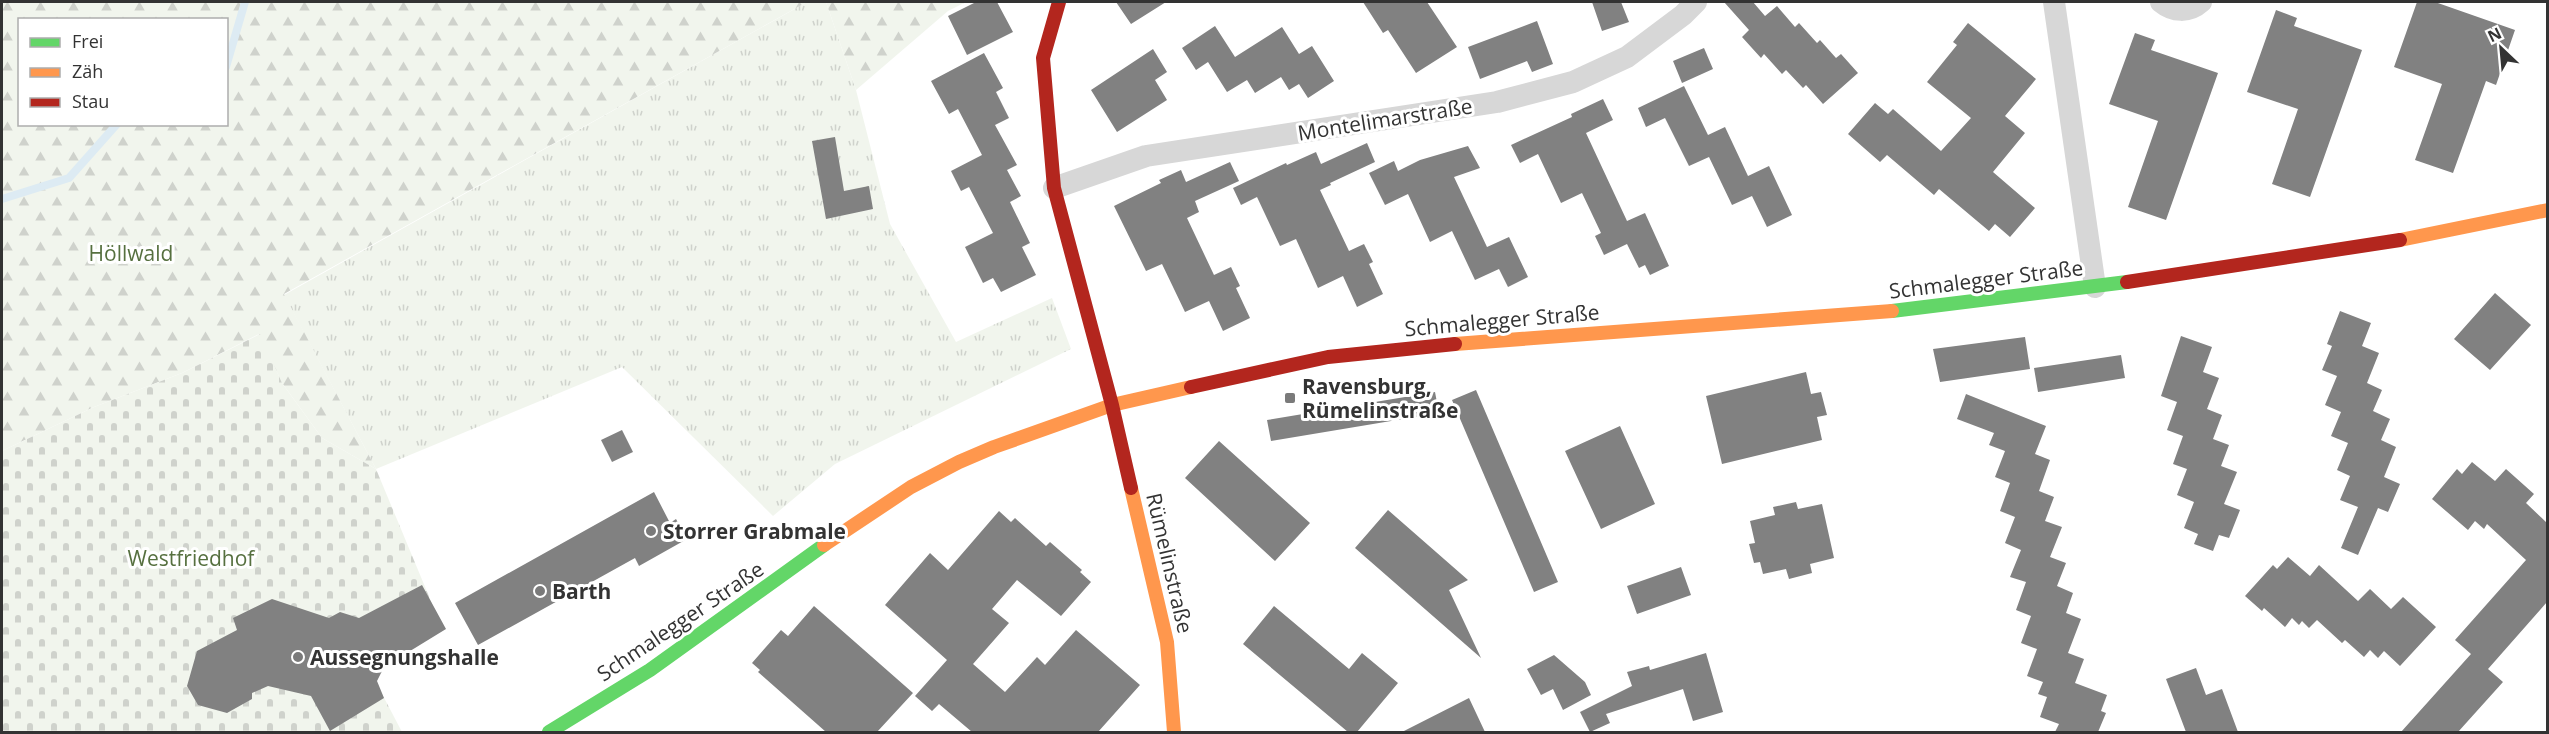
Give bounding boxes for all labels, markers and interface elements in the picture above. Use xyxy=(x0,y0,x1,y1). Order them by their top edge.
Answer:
legend xyxy=(18,18,228,126)
north arrow xyxy=(2471,18,2531,78)
text: N xyxy=(2484,22,2505,47)
text: Frei xyxy=(72,29,103,53)
text: Zäh xyxy=(72,59,103,83)
text: Stau xyxy=(72,89,109,113)
street label: Montelimarstraße xyxy=(1296,91,1474,147)
park label: Höllwald xyxy=(89,239,173,267)
street label: Schmalegger Straße xyxy=(1887,253,2085,305)
street label: Schmalegger Straße xyxy=(1403,298,1601,342)
place label: Ravensburg, Rümelinstraße xyxy=(1302,372,1458,424)
marker: Ravensburg, Rümelinstraße xyxy=(1283,391,1297,405)
street label: Rümelinstraße xyxy=(1140,490,1200,636)
place label: Storrer Grabmale xyxy=(663,517,846,545)
marker: Storrer Grabmale xyxy=(644,524,658,538)
park label: Westfriedhof xyxy=(128,544,256,572)
street label: Schmalegger Straße xyxy=(591,555,769,687)
place label: Barth xyxy=(552,577,611,605)
marker: Barth xyxy=(533,584,547,598)
place label: Aussegnungshalle xyxy=(310,643,499,671)
marker: Aussegnungshalle xyxy=(291,650,305,664)

